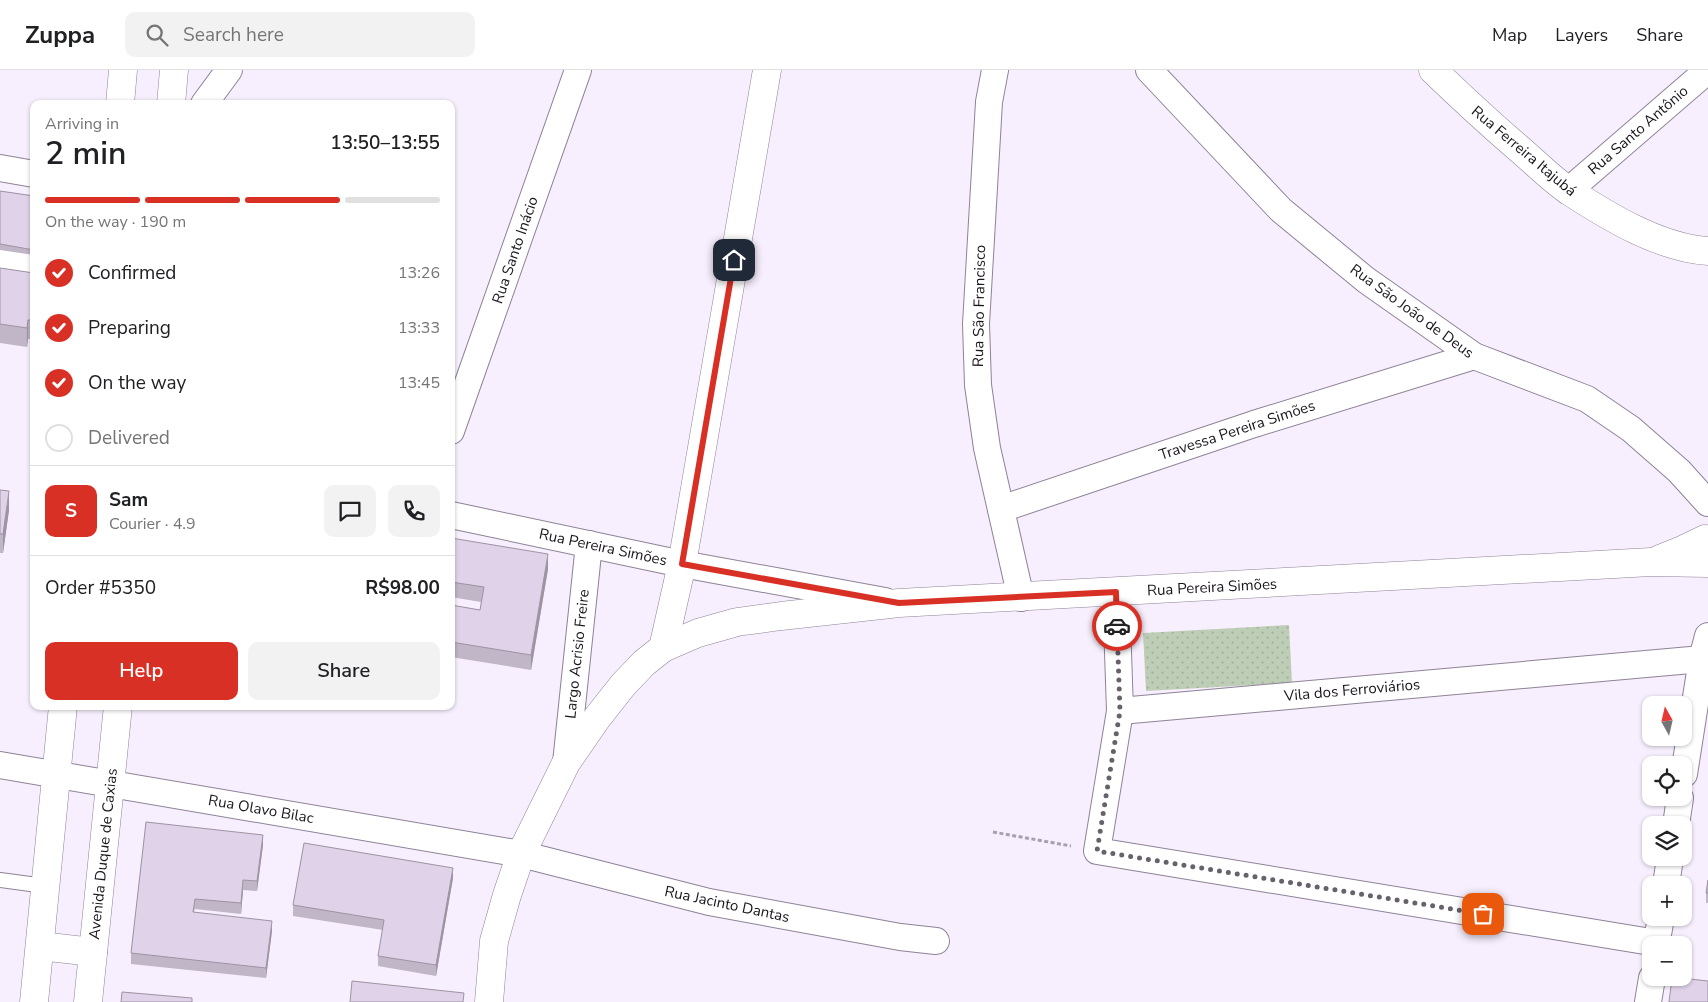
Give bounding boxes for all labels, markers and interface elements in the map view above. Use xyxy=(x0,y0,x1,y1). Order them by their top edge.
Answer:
search box xyxy=(125,12,475,57)
text: Zuppa xyxy=(25,19,95,51)
icon: search xyxy=(143,21,171,49)
text: Search here xyxy=(183,22,284,48)
text: Map xyxy=(1492,23,1527,47)
text: Layers xyxy=(1555,23,1608,47)
text: Share xyxy=(1636,23,1683,47)
street label: Rua Santo Antônio xyxy=(1584,81,1692,179)
street label: Rua Ferreira Itajubá xyxy=(1467,101,1581,201)
text: Arriving in xyxy=(45,113,119,135)
text: 13:50–13:55 xyxy=(330,130,440,156)
text: 2 min xyxy=(45,132,127,175)
street label: Rua Santo Inácio xyxy=(487,194,543,306)
text: On the way · 190 m xyxy=(45,211,186,233)
pin xyxy=(713,239,755,281)
street label: Rua São Francisco xyxy=(968,245,990,367)
icon: home xyxy=(720,246,748,274)
icon: check xyxy=(45,259,73,287)
street label: Rua São João de Deus xyxy=(1346,259,1478,363)
text: Confirmed xyxy=(88,260,176,286)
text: 13:26 xyxy=(398,262,440,284)
icon: check xyxy=(45,314,73,342)
text: Preparing xyxy=(88,315,171,341)
text: 13:33 xyxy=(398,317,440,339)
icon: check xyxy=(45,369,73,397)
text: On the way xyxy=(88,370,186,396)
text: 13:45 xyxy=(398,372,440,394)
street label: Travessa Pereira Simões xyxy=(1156,395,1318,465)
text: Delivered xyxy=(88,425,170,451)
button: chat xyxy=(324,485,376,537)
button: phone xyxy=(388,485,440,537)
text: Sam xyxy=(109,487,148,513)
text: S xyxy=(65,498,77,524)
text: Courier · 4.9 xyxy=(109,513,195,535)
street label: Rua Pereira Simões xyxy=(537,524,669,570)
street label: Rua Pereira Simões xyxy=(1146,574,1278,600)
text: Order #5350 xyxy=(45,575,156,601)
text: R$98.00 xyxy=(365,575,440,601)
street label: Largo Acrisio Freire xyxy=(560,588,594,720)
courier xyxy=(1092,601,1142,651)
icon: car xyxy=(1103,612,1131,640)
button: Help xyxy=(45,642,238,700)
button: Share xyxy=(248,642,440,700)
street label: Vila dos Ferroviários xyxy=(1282,674,1421,706)
north arrow xyxy=(1642,696,1692,746)
map controls xyxy=(1642,696,1692,986)
button: locate xyxy=(1642,756,1692,806)
street label: Avenida Duque de Caxias xyxy=(84,767,122,941)
street label: Rua Olavo Bilac xyxy=(207,790,315,828)
button: layers xyxy=(1642,816,1692,866)
button: + xyxy=(1642,876,1692,926)
street label: Rua Jacinto Dantas xyxy=(663,881,791,927)
pin xyxy=(1462,893,1504,935)
icon: bag xyxy=(1469,900,1497,928)
button: − xyxy=(1642,936,1692,986)

